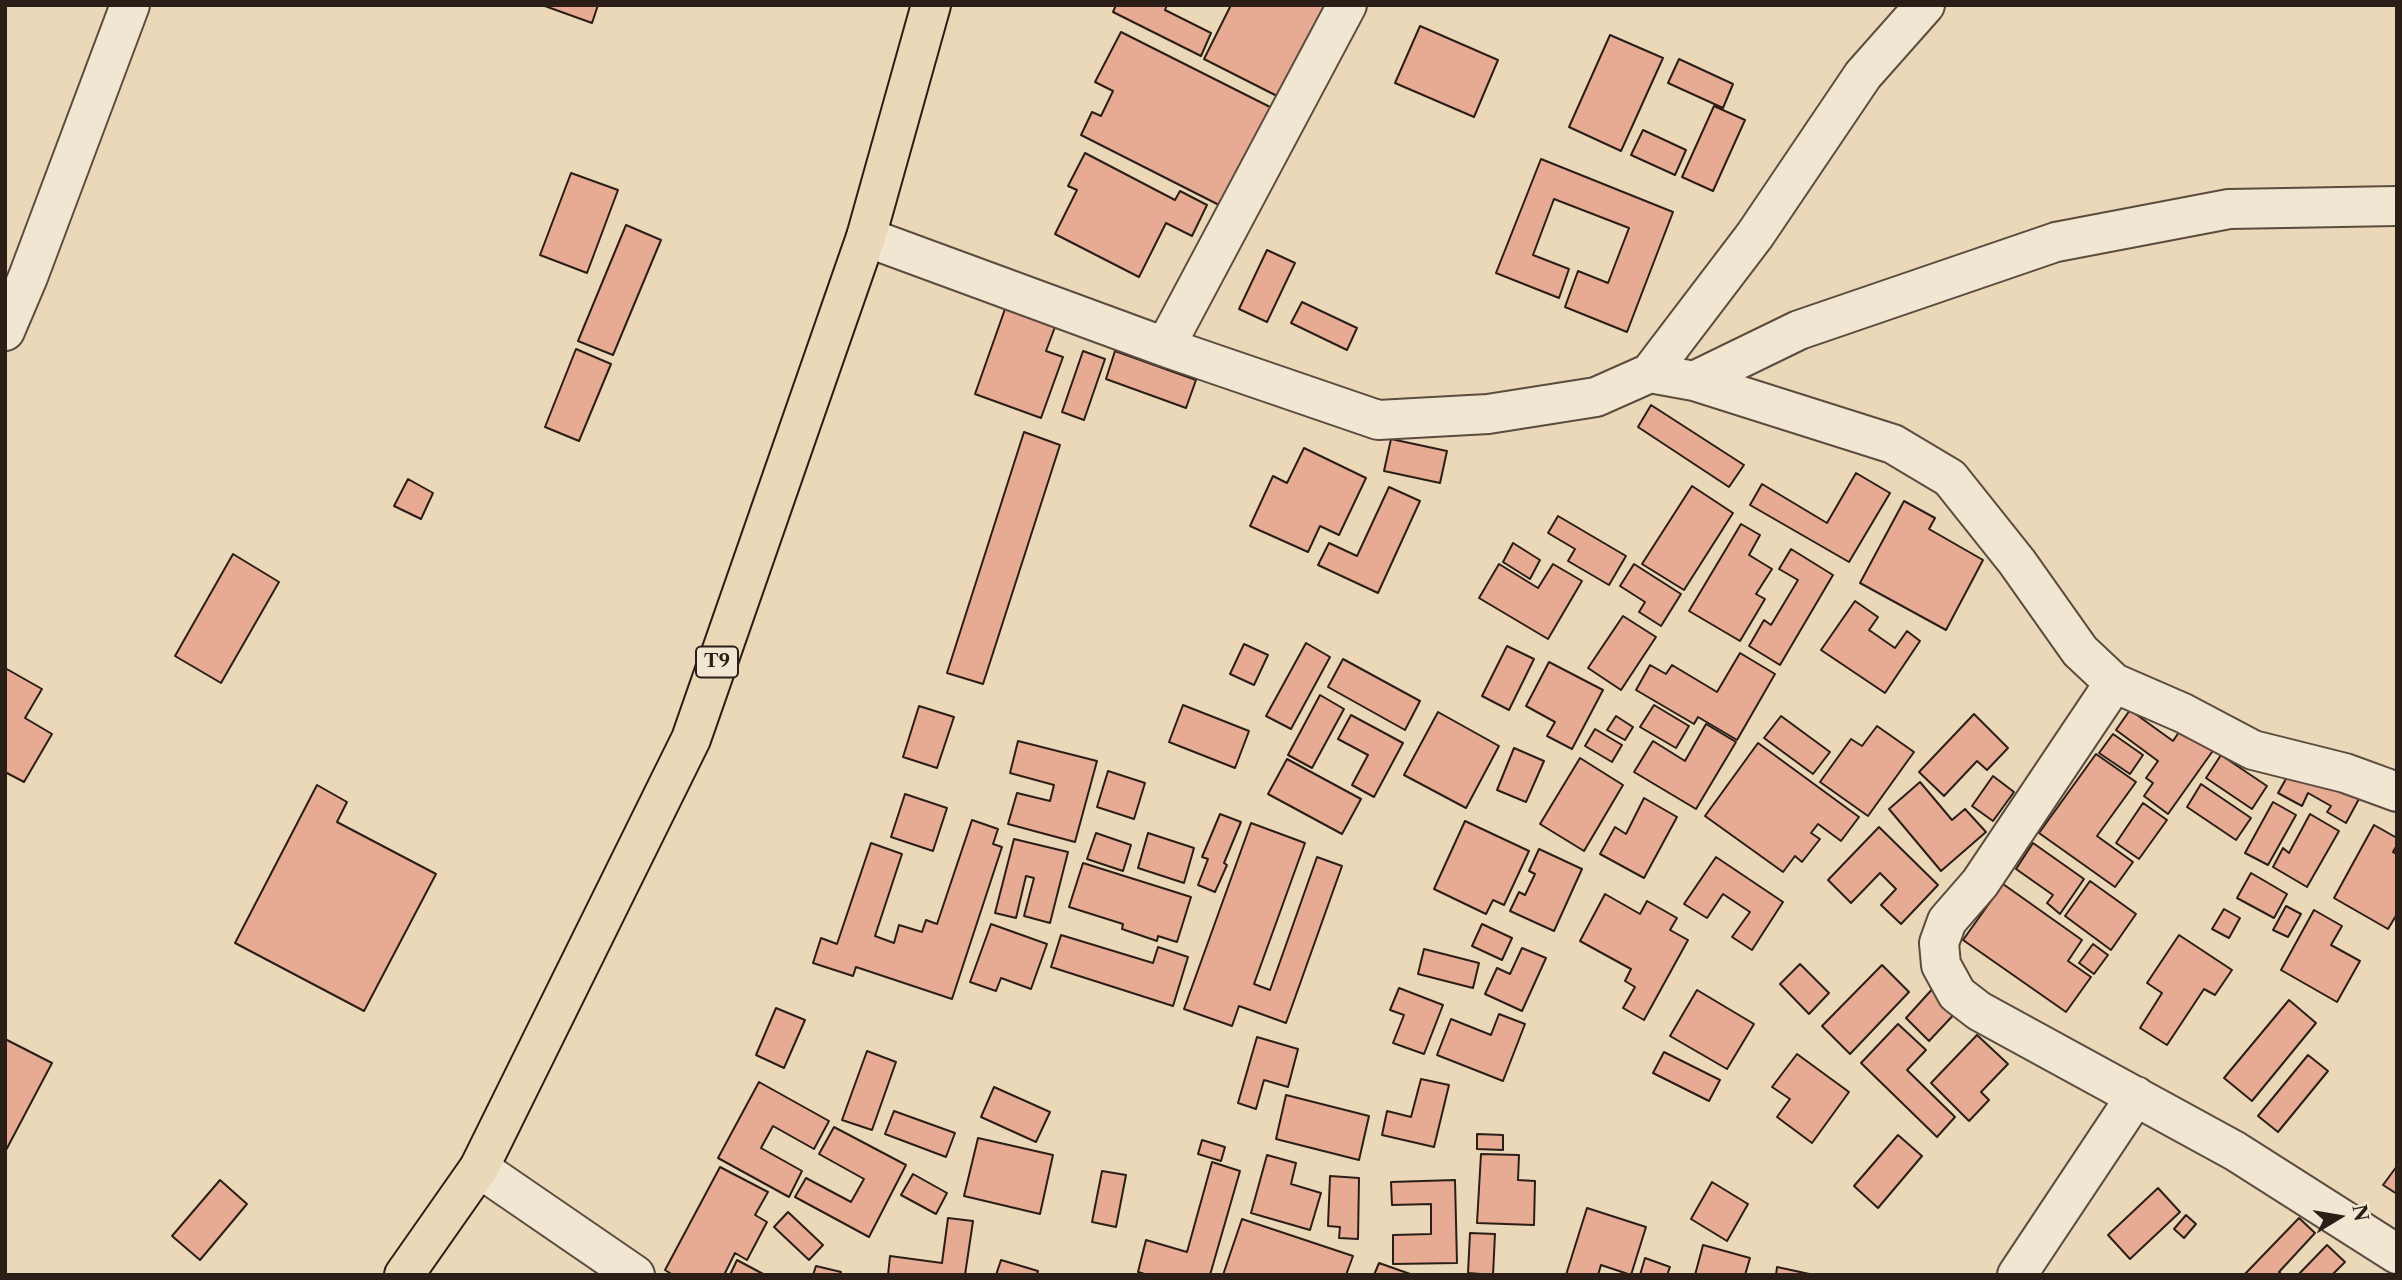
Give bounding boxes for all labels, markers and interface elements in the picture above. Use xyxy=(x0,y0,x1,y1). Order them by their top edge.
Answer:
road number: T9 xyxy=(696,646,738,678)
north arrow xyxy=(2304,1182,2374,1252)
text: N xyxy=(2347,1203,2373,1223)

